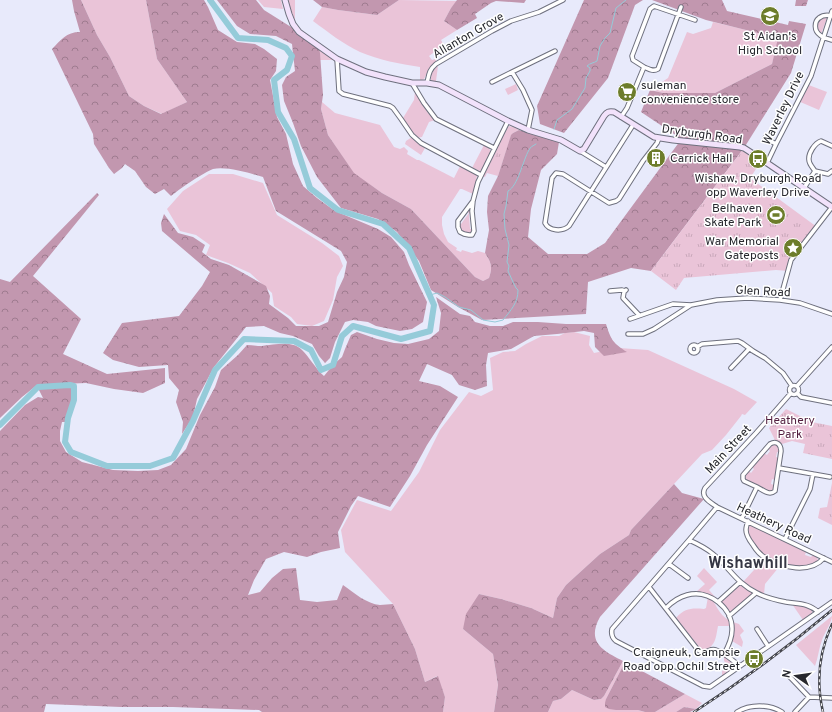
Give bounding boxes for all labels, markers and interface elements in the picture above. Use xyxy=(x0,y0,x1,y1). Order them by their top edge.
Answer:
school or university icon: St Aidan's High School xyxy=(759,5,781,27)
street label: Allanton Grove xyxy=(430,9,507,63)
place label: St Aidan's High School xyxy=(738,29,802,59)
street label: Waverley Drive xyxy=(759,69,809,148)
place label: suleman convenience store xyxy=(641,78,739,108)
supermarket icon: suleman convenience store xyxy=(616,81,638,103)
street label: Dryburgh Road xyxy=(660,121,743,149)
building icon: Carrick Hall xyxy=(645,147,667,169)
bus stop icon: Wishaw, Dryburgh Road opp Waverley Drive xyxy=(747,148,769,170)
place label: Carrick Hall xyxy=(670,151,732,167)
place label: Wishaw, Dryburgh Road opp Waverley Drive xyxy=(695,171,821,201)
place label: Belhaven Skate Park xyxy=(704,201,762,231)
sports icon: Belhaven Skate Park xyxy=(765,204,787,226)
place label: War Memorial Gateposts xyxy=(705,234,779,264)
place icon: War Memorial Gateposts xyxy=(782,237,804,259)
street label: Glen Road xyxy=(735,283,791,301)
park label: Heathery Park xyxy=(765,413,815,443)
street label: Main Street xyxy=(702,422,755,478)
street label: Heathery Road xyxy=(734,500,813,548)
district label: Wishawhill xyxy=(708,554,788,574)
place label: Craigneuk, Campsie Road opp Ochil Street xyxy=(623,645,740,675)
bus stop icon: Craigneuk, Campsie Road opp Ochil Street xyxy=(743,648,765,670)
north arrow xyxy=(776,656,816,696)
text: N xyxy=(780,669,795,679)

